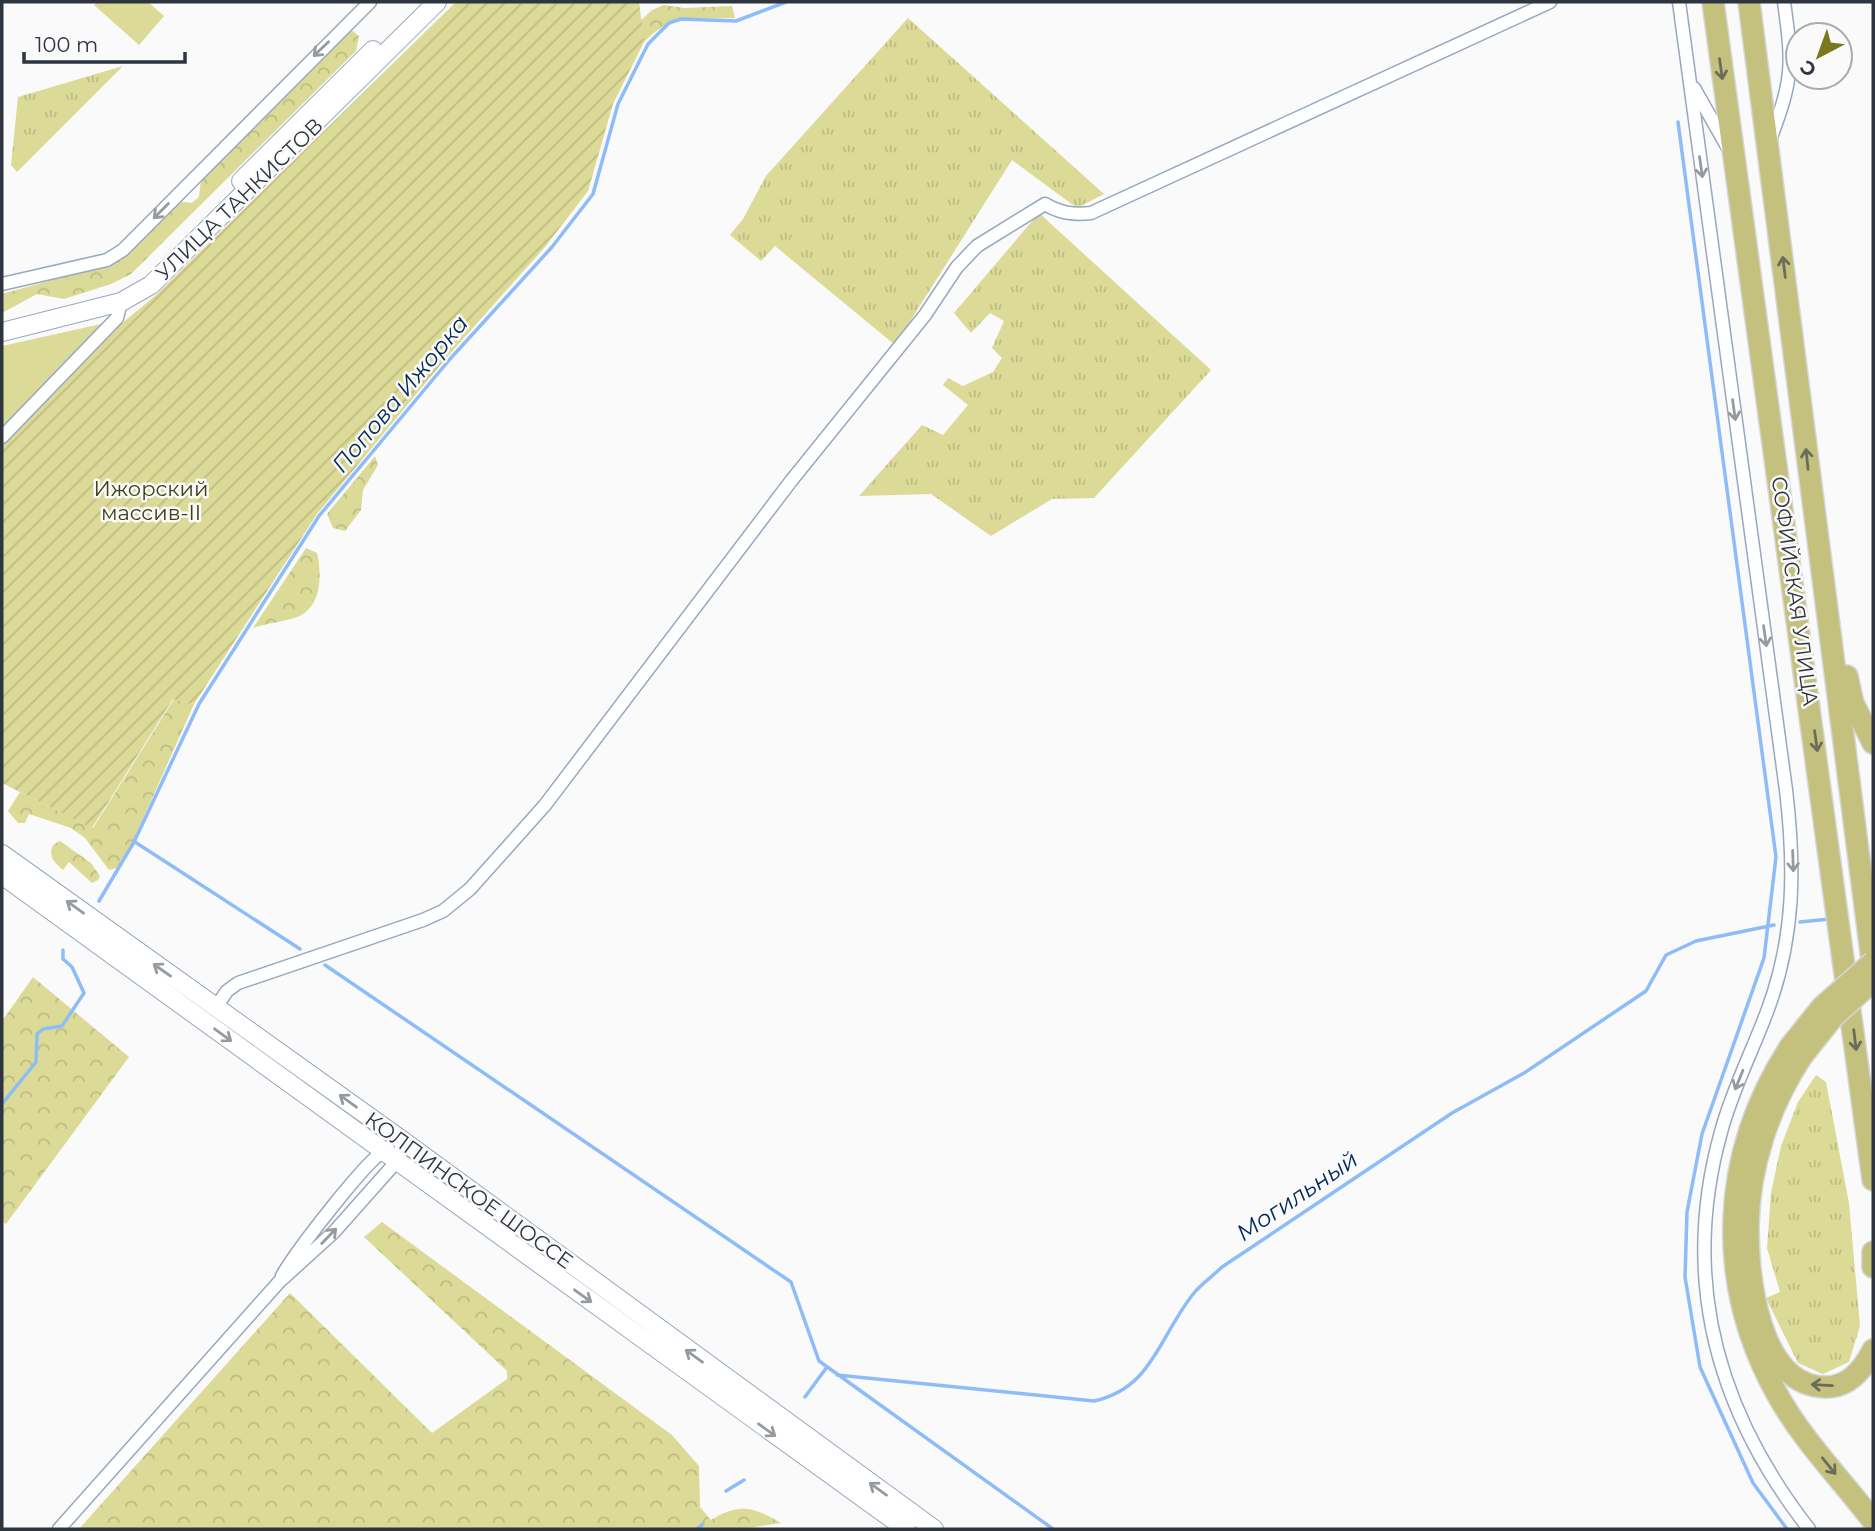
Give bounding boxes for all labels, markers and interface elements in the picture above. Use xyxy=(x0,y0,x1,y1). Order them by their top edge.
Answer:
scale bar xyxy=(24,21,186,65)
north arrow xyxy=(1784,21,1854,91)
text: 100 m xyxy=(35,32,98,57)
one-way arrow xyxy=(313,41,330,58)
text: С xyxy=(1795,55,1821,82)
one-way arrow xyxy=(1715,58,1728,80)
street label: УЛИЦА ТАНКИСТОВ xyxy=(150,113,328,285)
one-way arrow xyxy=(1694,155,1707,178)
one-way arrow xyxy=(152,202,169,219)
one-way arrow xyxy=(1778,256,1791,278)
water label: Попова Ижорка xyxy=(326,310,474,478)
one-way arrow xyxy=(1727,398,1740,421)
one-way arrow xyxy=(1800,449,1813,471)
street label: СОФИЙСКАЯ УЛИЦА xyxy=(1767,475,1824,708)
park label: Ижорский массив-II xyxy=(94,476,208,525)
one-way arrow xyxy=(1759,624,1772,646)
one-way arrow xyxy=(1810,730,1823,752)
one-way arrow xyxy=(1786,850,1800,873)
one-way arrow xyxy=(66,900,85,915)
one-way arrow xyxy=(153,963,172,977)
one-way arrow xyxy=(213,1028,232,1042)
one-way arrow xyxy=(1849,1028,1862,1051)
one-way arrow xyxy=(1732,1069,1745,1090)
one-way arrow xyxy=(339,1094,358,1109)
street label: КОЛПИНСКОЕ ШОССЕ xyxy=(360,1106,578,1274)
water label: Могильный xyxy=(1231,1145,1363,1247)
one-way arrow xyxy=(321,1228,338,1245)
one-way arrow xyxy=(573,1289,592,1303)
one-way arrow xyxy=(685,1349,704,1363)
one-way arrow xyxy=(1811,1379,1834,1392)
one-way arrow xyxy=(757,1423,776,1437)
one-way arrow xyxy=(1821,1457,1836,1475)
one-way arrow xyxy=(869,1482,888,1496)

